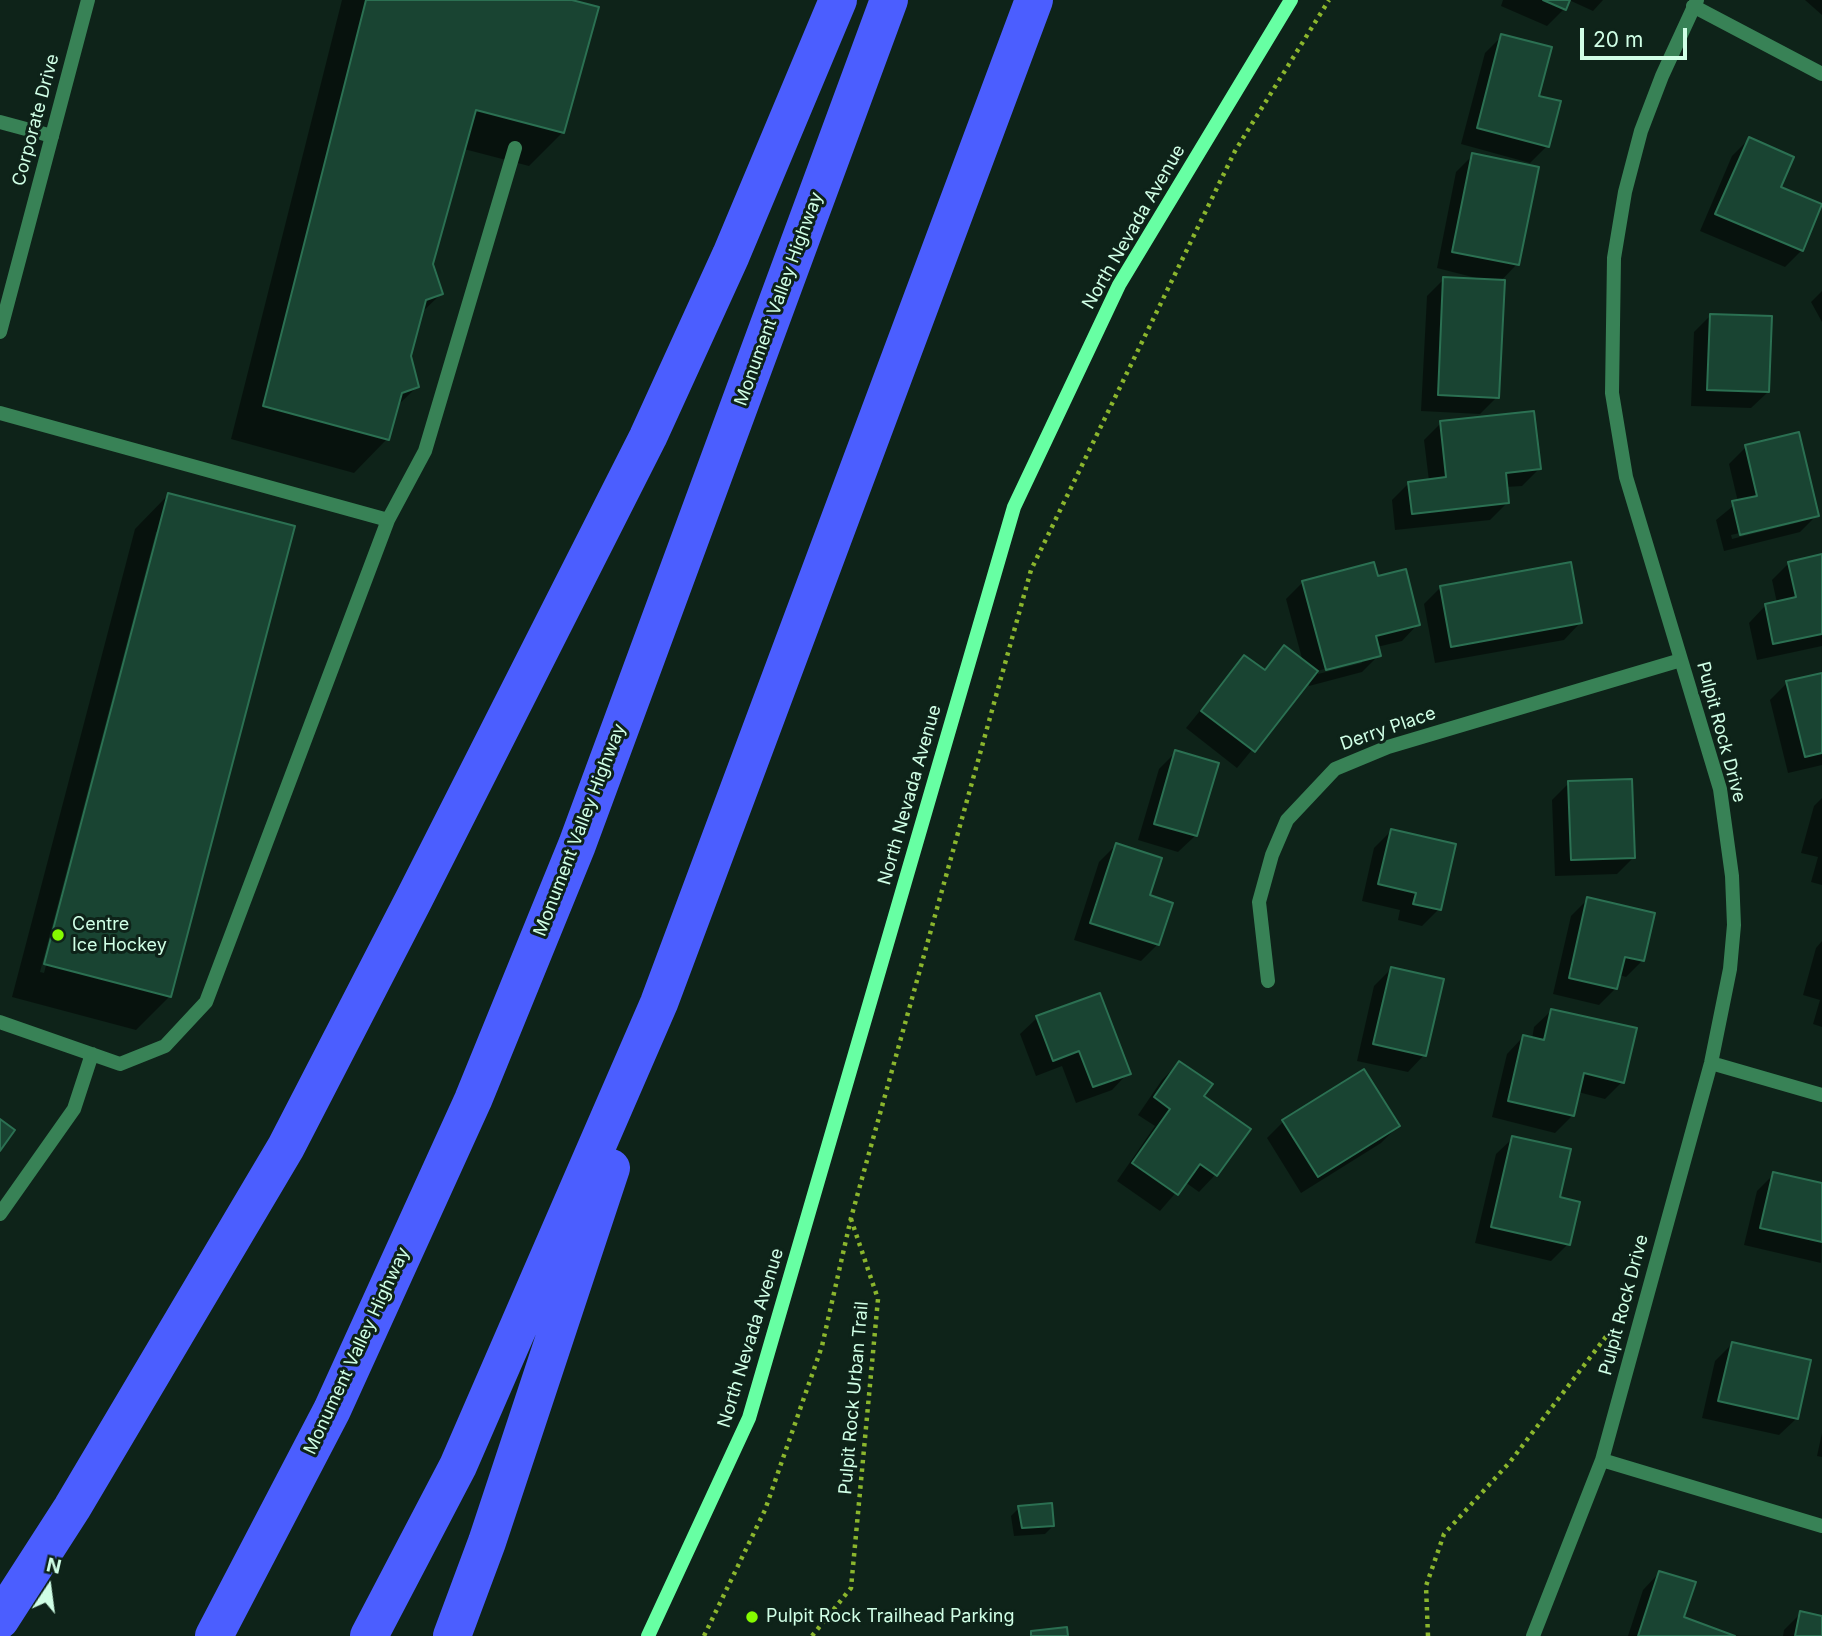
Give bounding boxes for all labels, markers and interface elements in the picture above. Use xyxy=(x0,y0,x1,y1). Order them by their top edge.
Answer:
scale bar xyxy=(1584,14,1691,58)
text: 20 m xyxy=(1593,27,1643,52)
street label: Corporate Drive xyxy=(8,52,64,188)
street label: North Nevada Avenue xyxy=(1078,141,1190,313)
street label: Monument Valley Highway xyxy=(730,189,828,409)
street label: Pulpit Rock Drive xyxy=(1692,659,1750,805)
street label: North Nevada Avenue xyxy=(874,702,946,888)
street label: Derry Place xyxy=(1337,703,1439,755)
street label: Monument Valley Highway xyxy=(529,721,631,939)
place label: Centre Ice Hockey xyxy=(72,914,167,956)
marker: Centre Ice Hockey xyxy=(50,927,66,943)
street label: Pulpit Rock Drive xyxy=(1595,1232,1653,1378)
street label: Monument Valley Highway xyxy=(299,1244,415,1458)
street label: North Nevada Avenue xyxy=(713,1246,789,1430)
street label: Pulpit Rock Urban Trail xyxy=(835,1301,873,1495)
north arrow xyxy=(14,1552,84,1622)
text: N xyxy=(44,1553,63,1579)
place label: Pulpit Rock Trailhead Parking xyxy=(766,1606,1014,1628)
marker: Pulpit Rock Trailhead Parking xyxy=(744,1609,760,1625)

